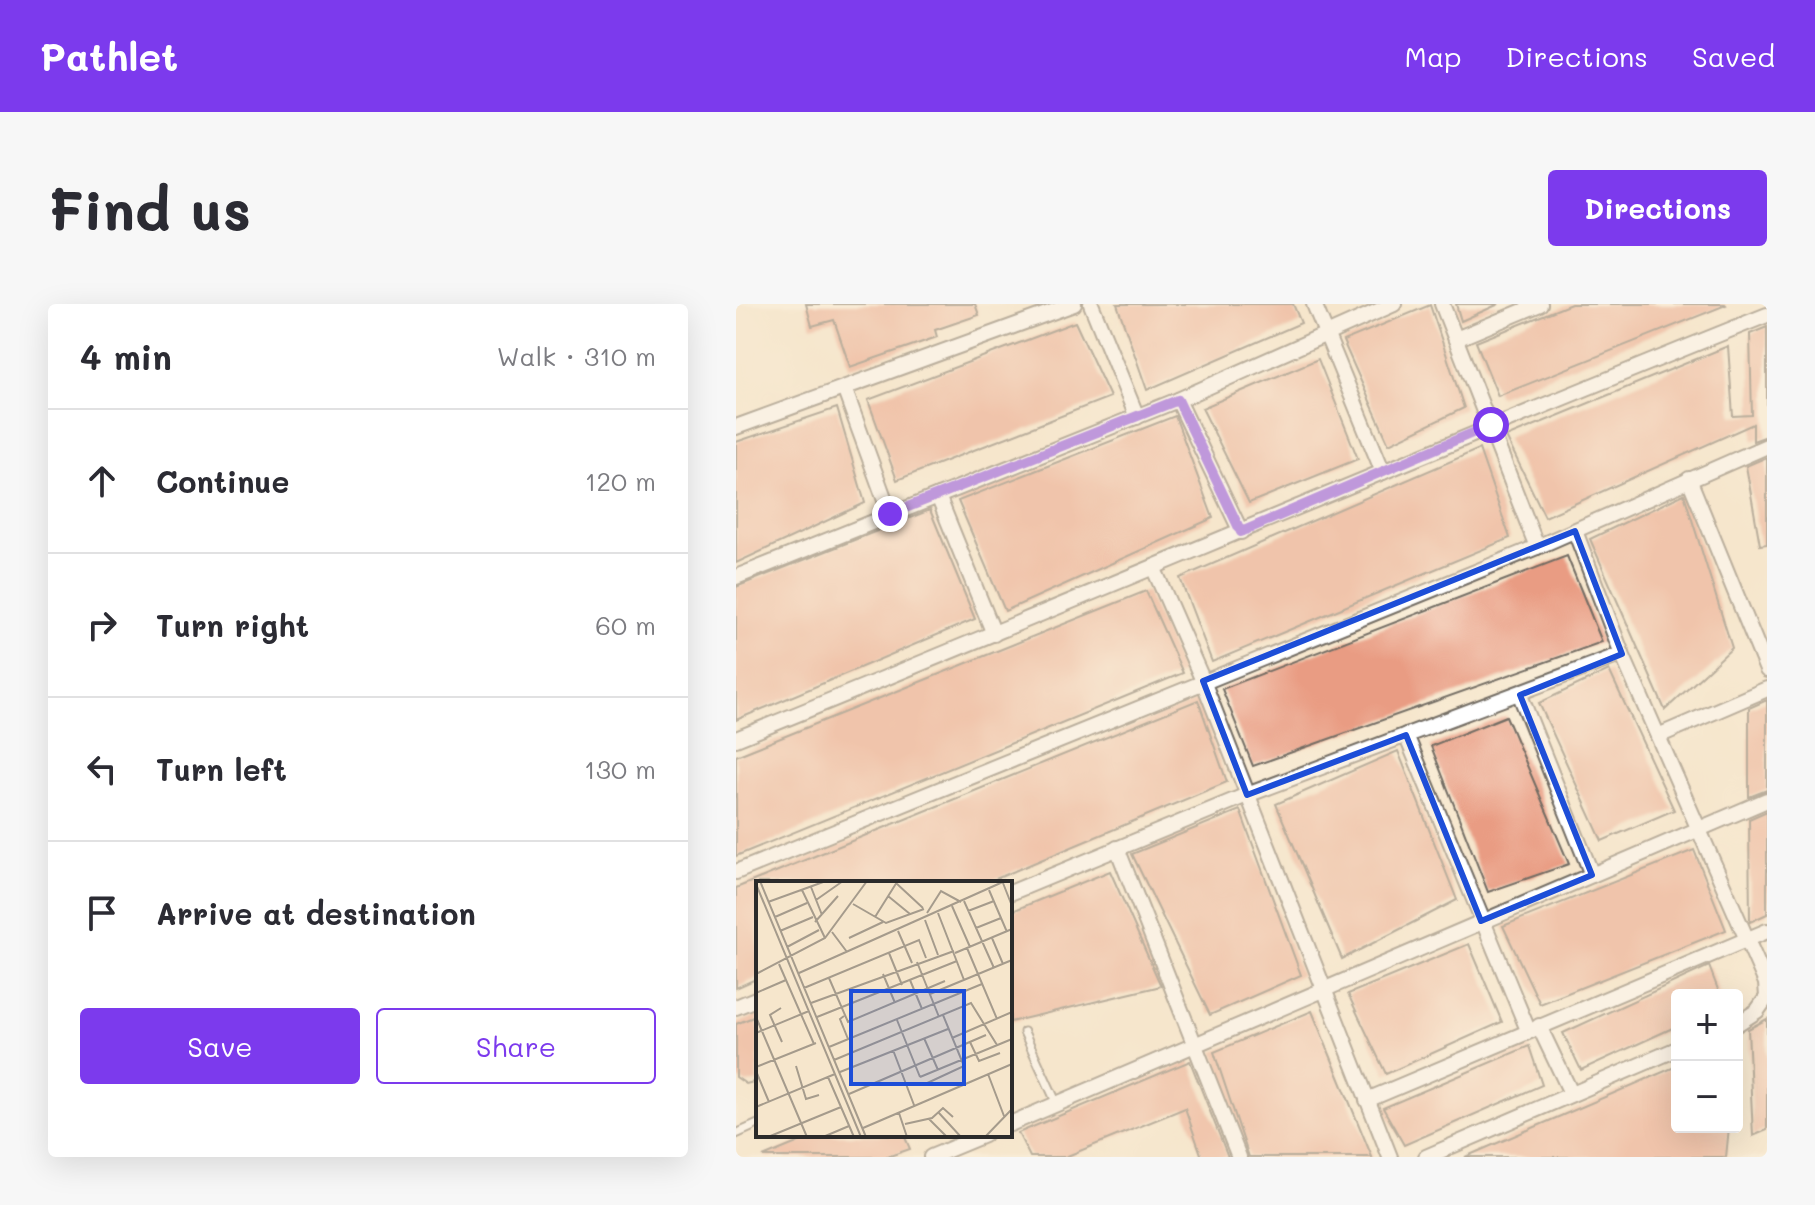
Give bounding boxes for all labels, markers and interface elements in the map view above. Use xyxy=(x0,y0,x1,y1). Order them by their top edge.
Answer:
text: Pathlet xyxy=(40,31,178,81)
text: Map xyxy=(1405,38,1462,74)
text: Directions xyxy=(1506,38,1648,74)
text: Saved xyxy=(1692,38,1775,74)
button: Directions xyxy=(1548,170,1767,246)
text: Find us xyxy=(48,172,251,245)
text: 4 min xyxy=(80,334,172,379)
text: Walk · 310 m xyxy=(497,339,656,373)
route start xyxy=(1473,407,1509,443)
icon: ahead xyxy=(80,459,124,503)
text: Continue xyxy=(156,461,289,501)
text: 120 m xyxy=(585,464,656,498)
route end xyxy=(872,496,908,532)
icon: right xyxy=(80,603,124,647)
text: Turn right xyxy=(156,605,309,645)
text: 60 m xyxy=(595,608,656,642)
icon: left xyxy=(80,747,124,791)
text: Turn left xyxy=(156,749,287,789)
text: 130 m xyxy=(584,752,656,786)
inset map xyxy=(756,881,1012,1137)
icon: arrive xyxy=(80,891,124,935)
text: Arrive at destination xyxy=(156,893,476,933)
map controls xyxy=(1671,989,1743,1133)
button: + xyxy=(1671,989,1743,1061)
button: Save xyxy=(80,1008,360,1084)
button: Share xyxy=(376,1008,656,1084)
button: − xyxy=(1671,1061,1743,1133)

